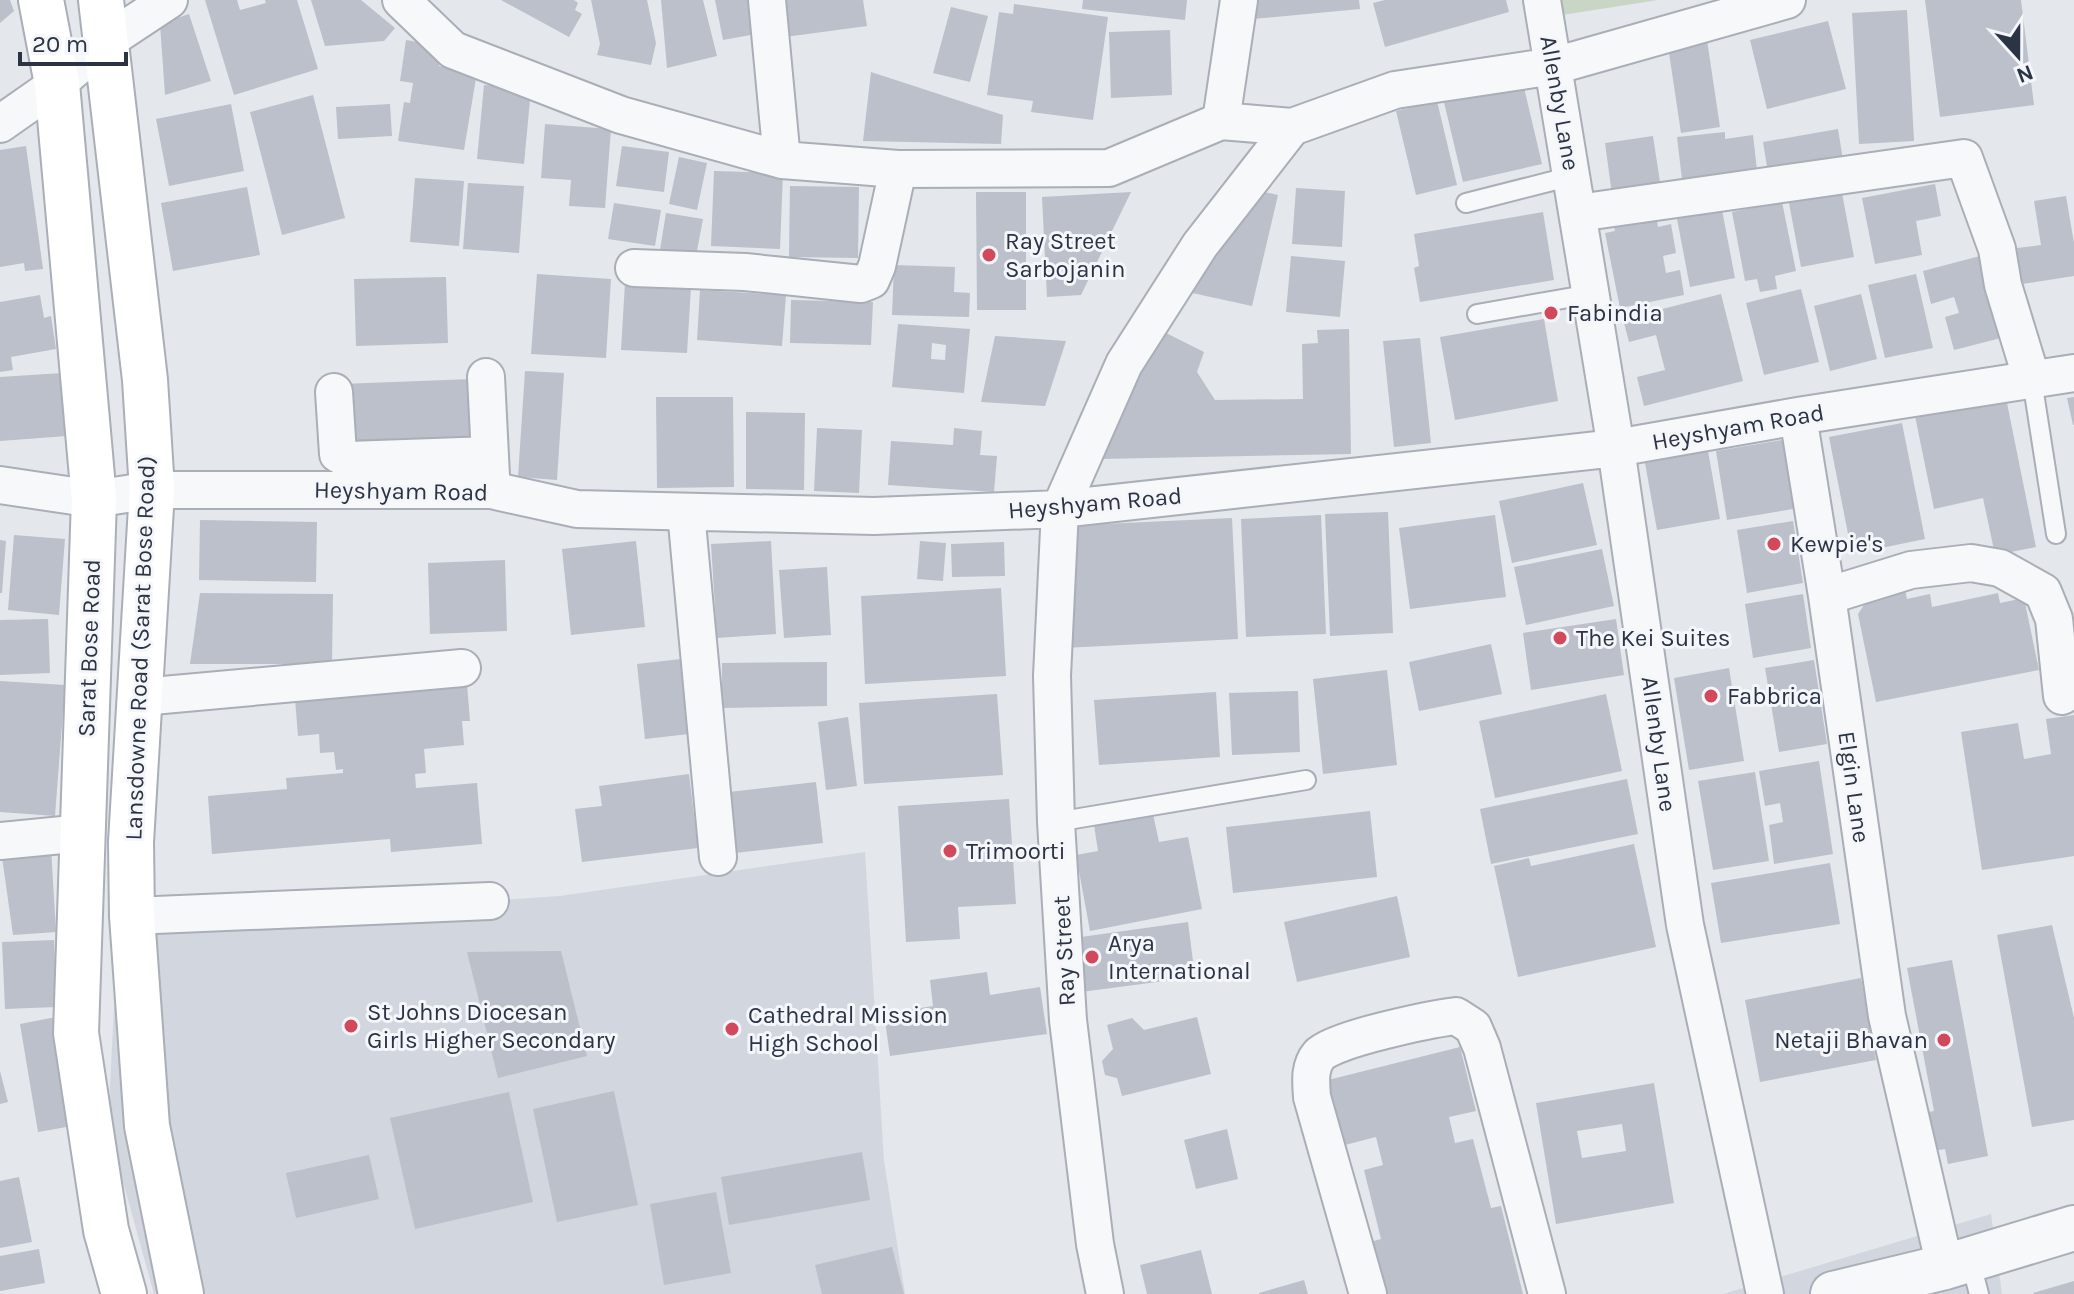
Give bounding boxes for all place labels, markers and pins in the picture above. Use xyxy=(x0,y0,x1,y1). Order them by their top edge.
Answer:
place label: Ray Street Sarbojanin xyxy=(1005,227,1126,283)
marker: Ray Street Sarbojanin xyxy=(980,246,998,264)
place label: Fabindia xyxy=(1567,299,1663,327)
marker: Fabindia xyxy=(1542,304,1560,322)
place label: Kewpie's xyxy=(1790,530,1884,558)
marker: Kewpie's xyxy=(1765,535,1783,553)
place label: The Kei Suites xyxy=(1576,624,1730,652)
marker: The Kei Suites xyxy=(1551,629,1569,647)
place label: Fabbrica xyxy=(1727,682,1822,710)
marker: Fabbrica xyxy=(1702,687,1720,705)
place label: Trimoorti xyxy=(966,837,1066,865)
marker: Trimoorti xyxy=(941,842,959,860)
place label: Arya International xyxy=(1108,929,1251,985)
marker: Arya International xyxy=(1083,948,1101,966)
place label: St Johns Diocesan Girls Higher Secondary xyxy=(367,998,615,1054)
place label: Cathedral Mission High School xyxy=(748,1001,948,1057)
marker: St Johns Diocesan Girls Higher Secondary xyxy=(342,1017,360,1035)
marker: Cathedral Mission High School xyxy=(723,1020,741,1038)
place label: Netaji Bhavan xyxy=(1774,1026,1928,1054)
marker: Netaji Bhavan xyxy=(1935,1031,1953,1049)

